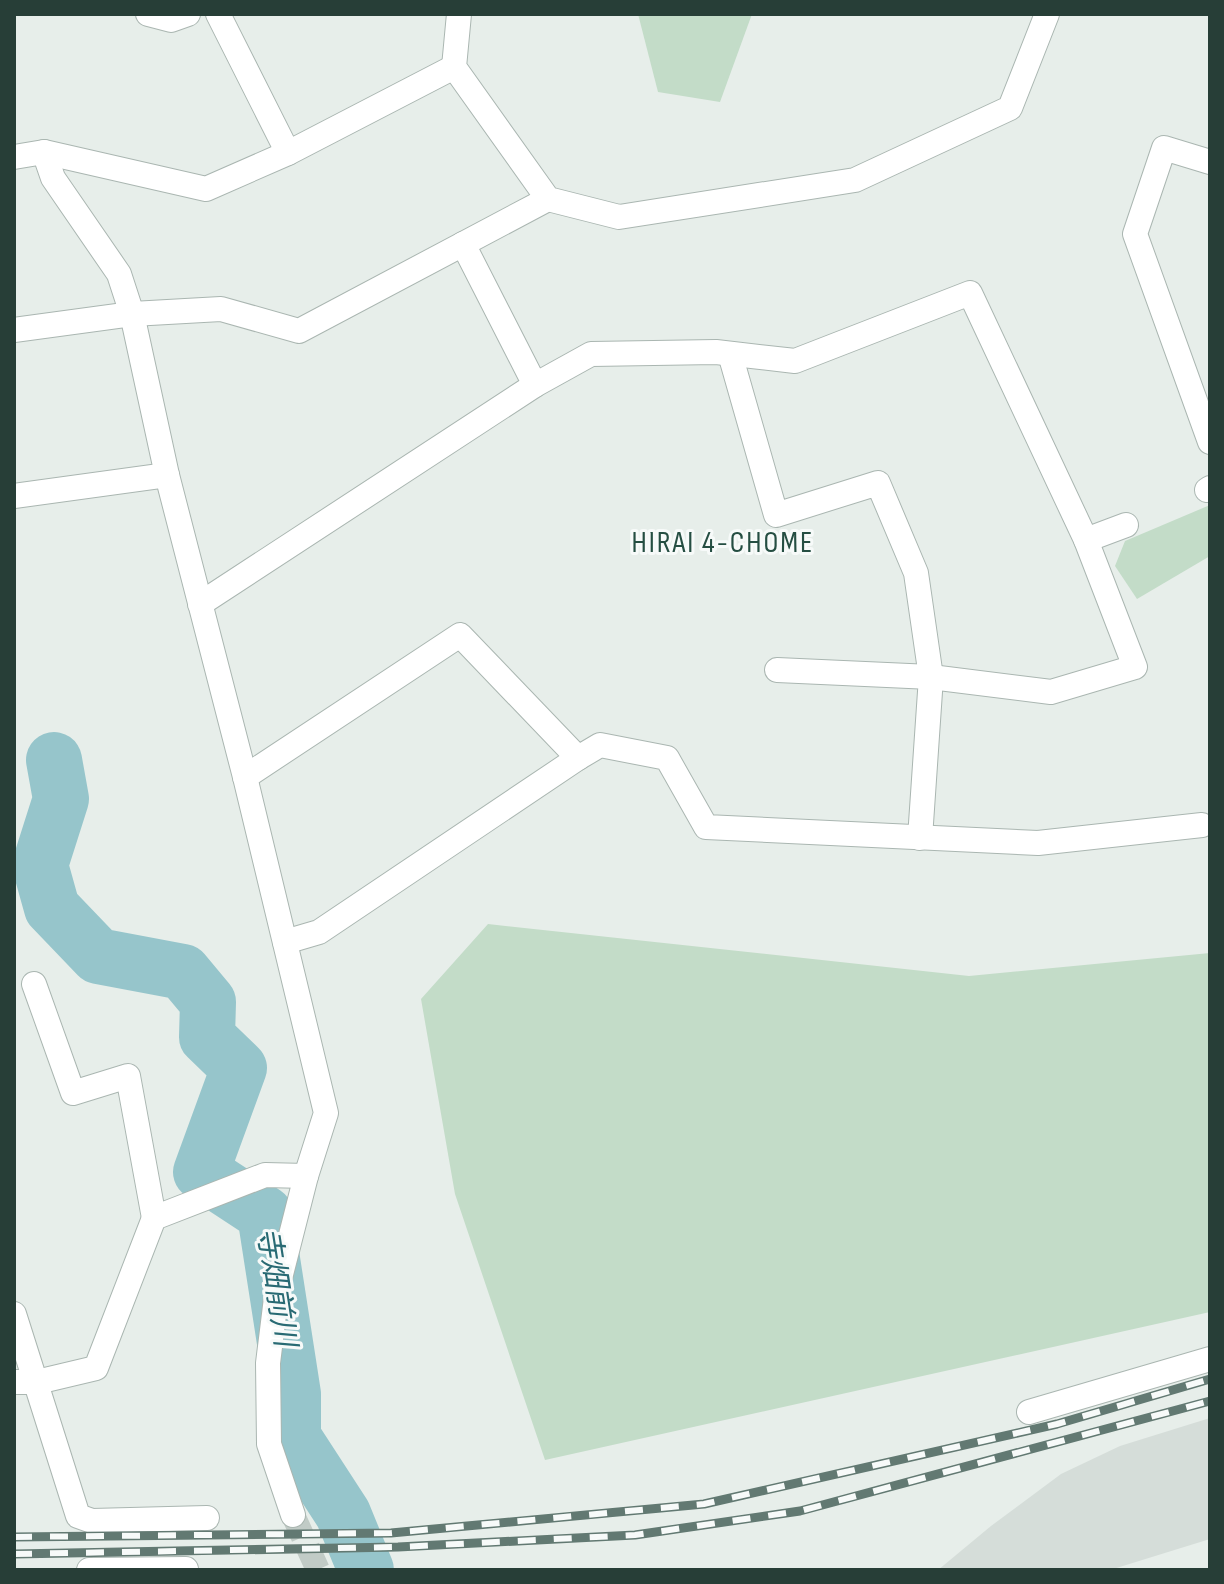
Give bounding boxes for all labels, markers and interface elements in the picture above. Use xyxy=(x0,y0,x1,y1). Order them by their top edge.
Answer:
district label: HIRAI 4-CHOME xyxy=(632,525,814,561)
water label: 寺畑前川 xyxy=(249,1225,304,1352)

